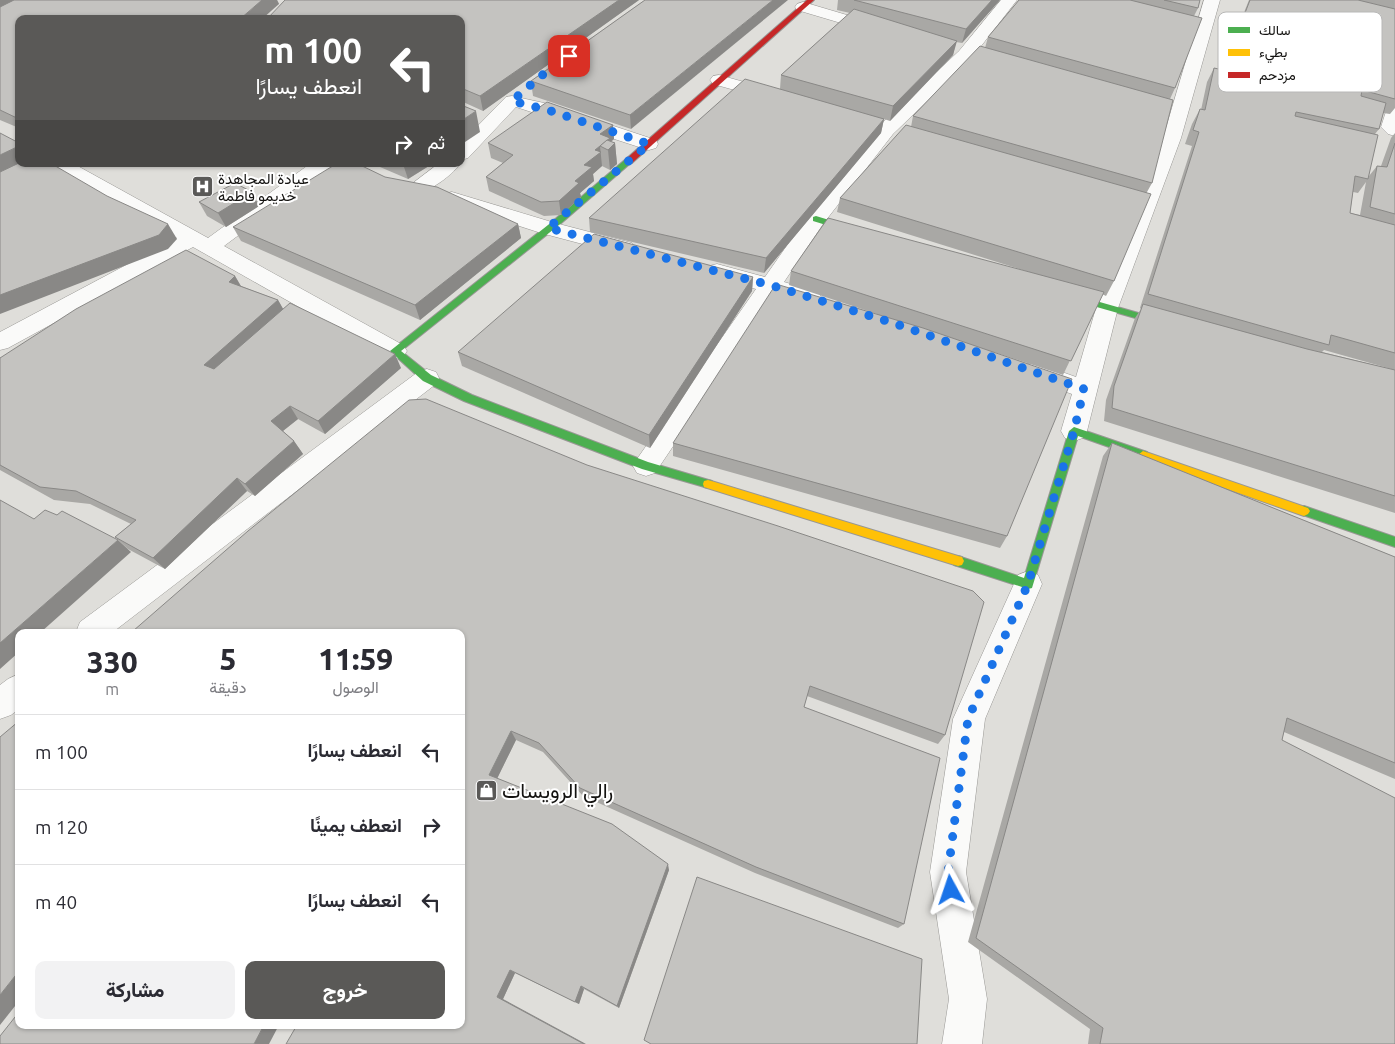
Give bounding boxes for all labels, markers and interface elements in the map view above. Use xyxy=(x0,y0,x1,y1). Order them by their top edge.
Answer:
legend xyxy=(1218,12,1382,92)
text: سالك xyxy=(1259,22,1290,38)
text: 100 m xyxy=(264,30,362,70)
icon: left xyxy=(380,35,445,100)
pin xyxy=(548,35,590,77)
icon: arrive xyxy=(555,42,583,70)
text: بطيء xyxy=(1259,44,1287,64)
text: مزدحم xyxy=(1259,67,1296,84)
text: انعطف يسارًا xyxy=(255,73,362,98)
icon: right xyxy=(389,130,417,158)
text: ثم xyxy=(427,131,445,153)
place label: عيادة المجاهدة خديمو فاطمة xyxy=(218,170,309,205)
hospital icon: عيادة المجاهدة خديمو فاطمة xyxy=(190,175,214,199)
text: 5 xyxy=(219,642,236,676)
text: 11:59 xyxy=(318,642,393,676)
text: 330 xyxy=(87,645,138,679)
text: دقيقة xyxy=(209,678,246,696)
text: الوصول xyxy=(333,678,379,696)
text: m xyxy=(105,680,119,698)
icon: left xyxy=(417,738,445,766)
text: انعطف يسارًا xyxy=(308,739,402,761)
text: 100 m xyxy=(35,741,88,763)
shop icon: رالي الرويسات xyxy=(474,778,498,802)
place label: رالي الرويسات xyxy=(502,778,613,808)
icon: right xyxy=(417,813,445,841)
text: انعطف يمينًا xyxy=(310,814,402,836)
text: 120 m xyxy=(35,816,88,838)
position arrow xyxy=(924,863,976,915)
icon: left xyxy=(417,888,445,916)
text: انعطف يسارًا xyxy=(308,889,402,911)
text: 40 m xyxy=(35,891,77,913)
button: مشاركة xyxy=(35,961,235,1019)
button: خروج xyxy=(245,961,445,1019)

